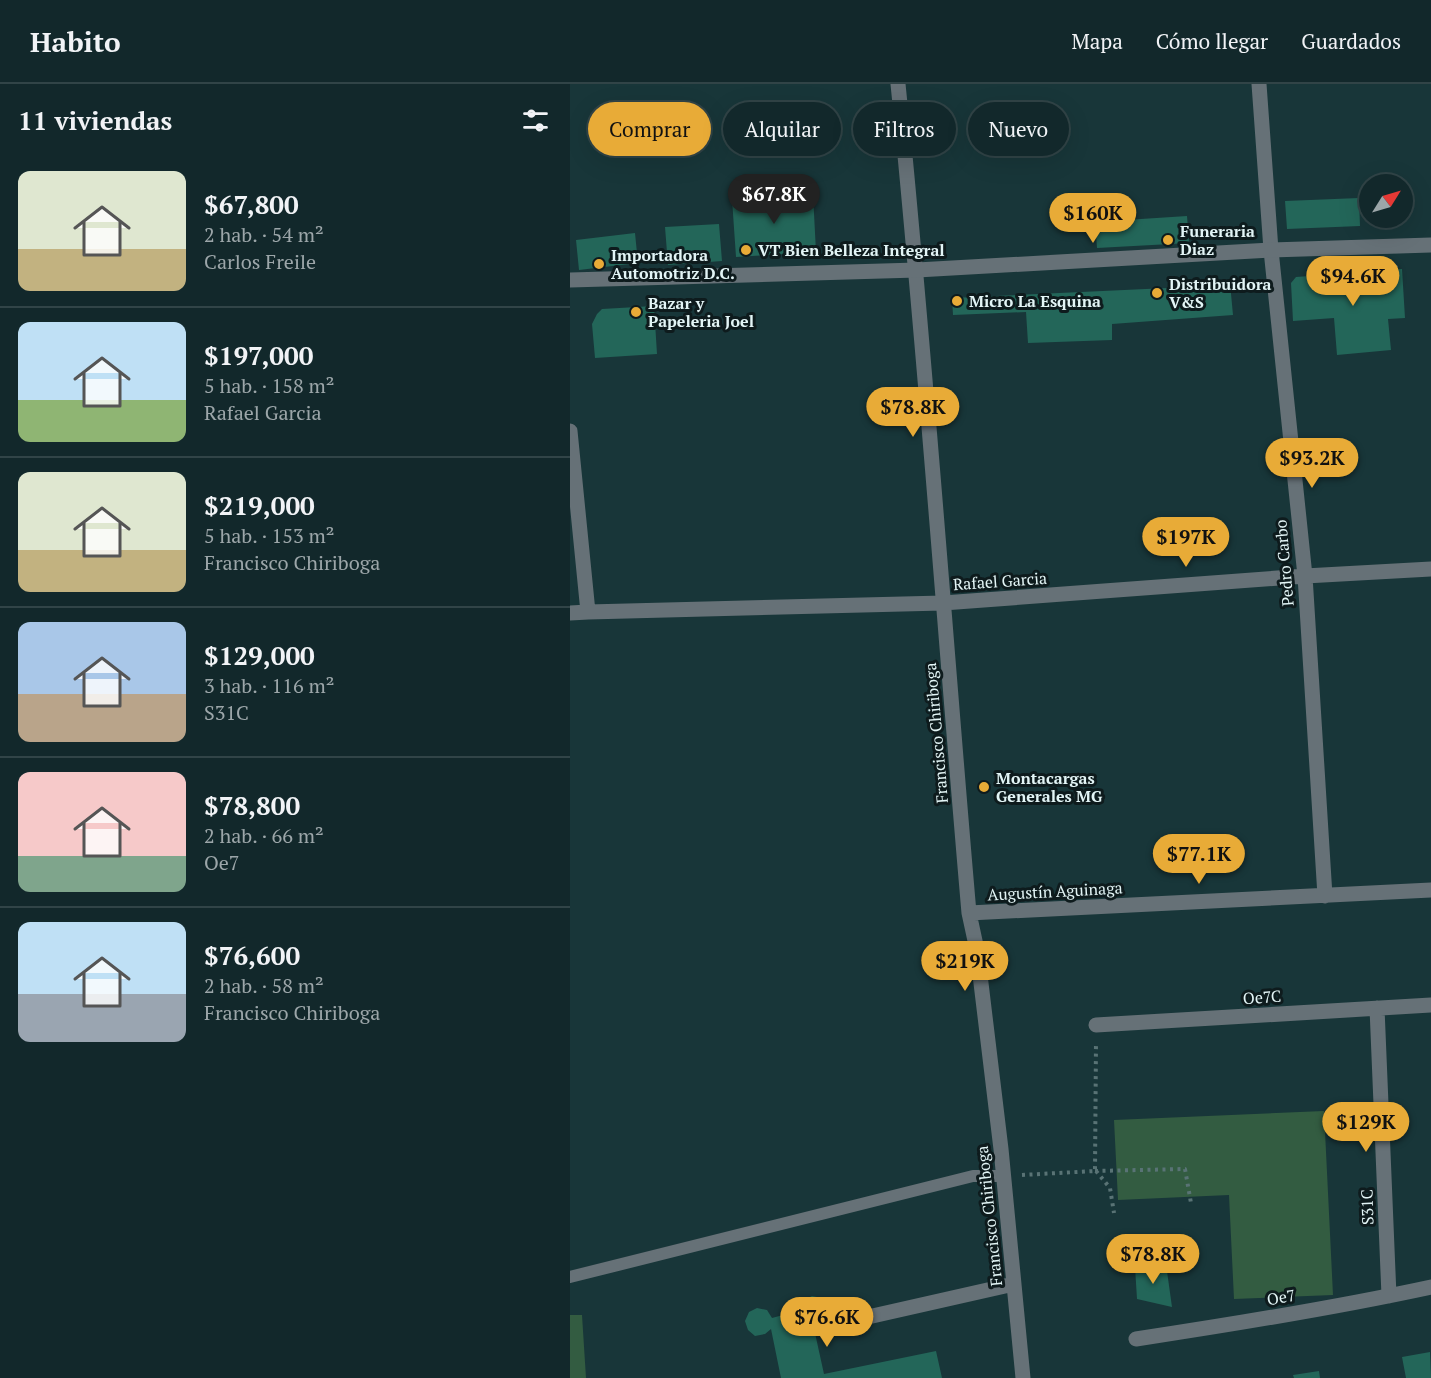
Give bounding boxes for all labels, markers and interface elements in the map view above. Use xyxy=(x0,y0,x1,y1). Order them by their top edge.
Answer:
text: Habito xyxy=(30,23,121,60)
text: Mapa xyxy=(1071,27,1123,55)
text: Cómo llegar xyxy=(1156,27,1268,55)
text: Guardados xyxy=(1301,27,1401,55)
chip: Comprar xyxy=(588,102,711,156)
chip: Alquilar xyxy=(723,102,841,156)
chip: Filtros xyxy=(853,102,956,156)
chip: Nuevo xyxy=(968,102,1069,156)
text: 11 viviendas xyxy=(18,103,172,137)
icon: filters xyxy=(519,104,552,137)
pin: $67.8K xyxy=(725,174,823,225)
north arrow xyxy=(1359,174,1413,228)
map controls xyxy=(1359,174,1413,228)
text: $67.8K xyxy=(742,180,806,207)
text: $67,800 xyxy=(204,187,299,221)
pin: $160K xyxy=(1051,193,1135,244)
icon: home xyxy=(66,195,138,267)
text: $160K xyxy=(1063,199,1123,226)
place label: Funeraria Diaz xyxy=(1180,220,1255,260)
text: 2 hab. · 54 m² xyxy=(204,221,324,248)
marker: Funeraria Diaz xyxy=(1161,233,1175,247)
place label: VT Bien Belleza Integral xyxy=(758,239,945,261)
marker: VT Bien Belleza Integral xyxy=(739,243,753,257)
place label: Importadora Automotriz D.C. xyxy=(611,244,735,284)
text: Carlos Freile xyxy=(204,248,316,275)
pin: $94.6K xyxy=(1304,256,1402,307)
marker: Importadora Automotriz D.C. xyxy=(592,257,606,271)
text: $94.6K xyxy=(1320,262,1386,289)
place label: Distribuidora V&S xyxy=(1169,273,1272,313)
marker: Distribuidora V&S xyxy=(1150,286,1164,300)
place label: Micro La Esquina xyxy=(969,290,1101,312)
place label: Bazar y Papeleria Joel xyxy=(648,292,754,332)
marker: Micro La Esquina xyxy=(950,294,964,308)
marker: Bazar y Papeleria Joel xyxy=(629,305,643,319)
text: $197,000 xyxy=(204,338,313,372)
icon: home xyxy=(66,346,138,418)
text: 5 hab. · 158 m² xyxy=(204,372,334,399)
pin: $78.8K xyxy=(864,387,962,438)
text: $78.8K xyxy=(880,393,946,420)
text: Rafael Garcia xyxy=(204,399,322,426)
pin: $93.2K xyxy=(1263,438,1361,489)
text: $93.2K xyxy=(1279,444,1345,471)
text: $219,000 xyxy=(204,488,315,522)
icon: home xyxy=(66,496,138,568)
pin: $197K xyxy=(1144,517,1228,568)
street label: Pedro Carbo xyxy=(1269,519,1299,607)
text: 5 hab. · 153 m² xyxy=(204,522,334,549)
text: $197K xyxy=(1156,523,1216,550)
text: Francisco Chiriboga xyxy=(204,549,380,576)
street label: Rafael Garcia xyxy=(952,567,1048,595)
text: $129,000 xyxy=(204,638,315,672)
icon: home xyxy=(66,646,138,718)
street label: Francisco Chiriboga xyxy=(919,662,953,804)
text: 3 hab. · 116 m² xyxy=(204,672,334,699)
text: S31C xyxy=(204,699,249,726)
place label: Montacargas Generales MG xyxy=(996,767,1103,807)
marker: Montacargas Generales MG xyxy=(977,780,991,794)
text: $78,800 xyxy=(204,788,300,822)
icon: home xyxy=(66,796,138,868)
text: 2 hab. · 66 m² xyxy=(204,822,324,849)
pin: $77.1K xyxy=(1150,834,1248,885)
text: $77.1K xyxy=(1167,840,1231,867)
text: Oe7 xyxy=(204,849,240,876)
street label: Augustín Aguinaga xyxy=(987,876,1123,906)
text: $76,600 xyxy=(204,938,300,972)
pin: $219K xyxy=(923,941,1007,992)
icon: home xyxy=(66,946,138,1018)
text: $219K xyxy=(935,947,995,974)
text: 2 hab. · 58 m² xyxy=(204,972,324,999)
street label: Oe7C xyxy=(1242,985,1282,1009)
text: Francisco Chiriboga xyxy=(204,999,380,1026)
pin: $129K xyxy=(1324,1102,1408,1153)
text: $129K xyxy=(1336,1108,1396,1135)
street label: Francisco Chiriboga xyxy=(971,1145,1007,1287)
street label: S31C xyxy=(1355,1189,1379,1225)
pin: $78.8K xyxy=(1104,1234,1202,1285)
text: $78.8K xyxy=(1120,1240,1186,1267)
street label: Oe7 xyxy=(1265,1284,1297,1310)
pin: $76.6K xyxy=(778,1297,876,1348)
text: $76.6K xyxy=(794,1303,860,1330)

